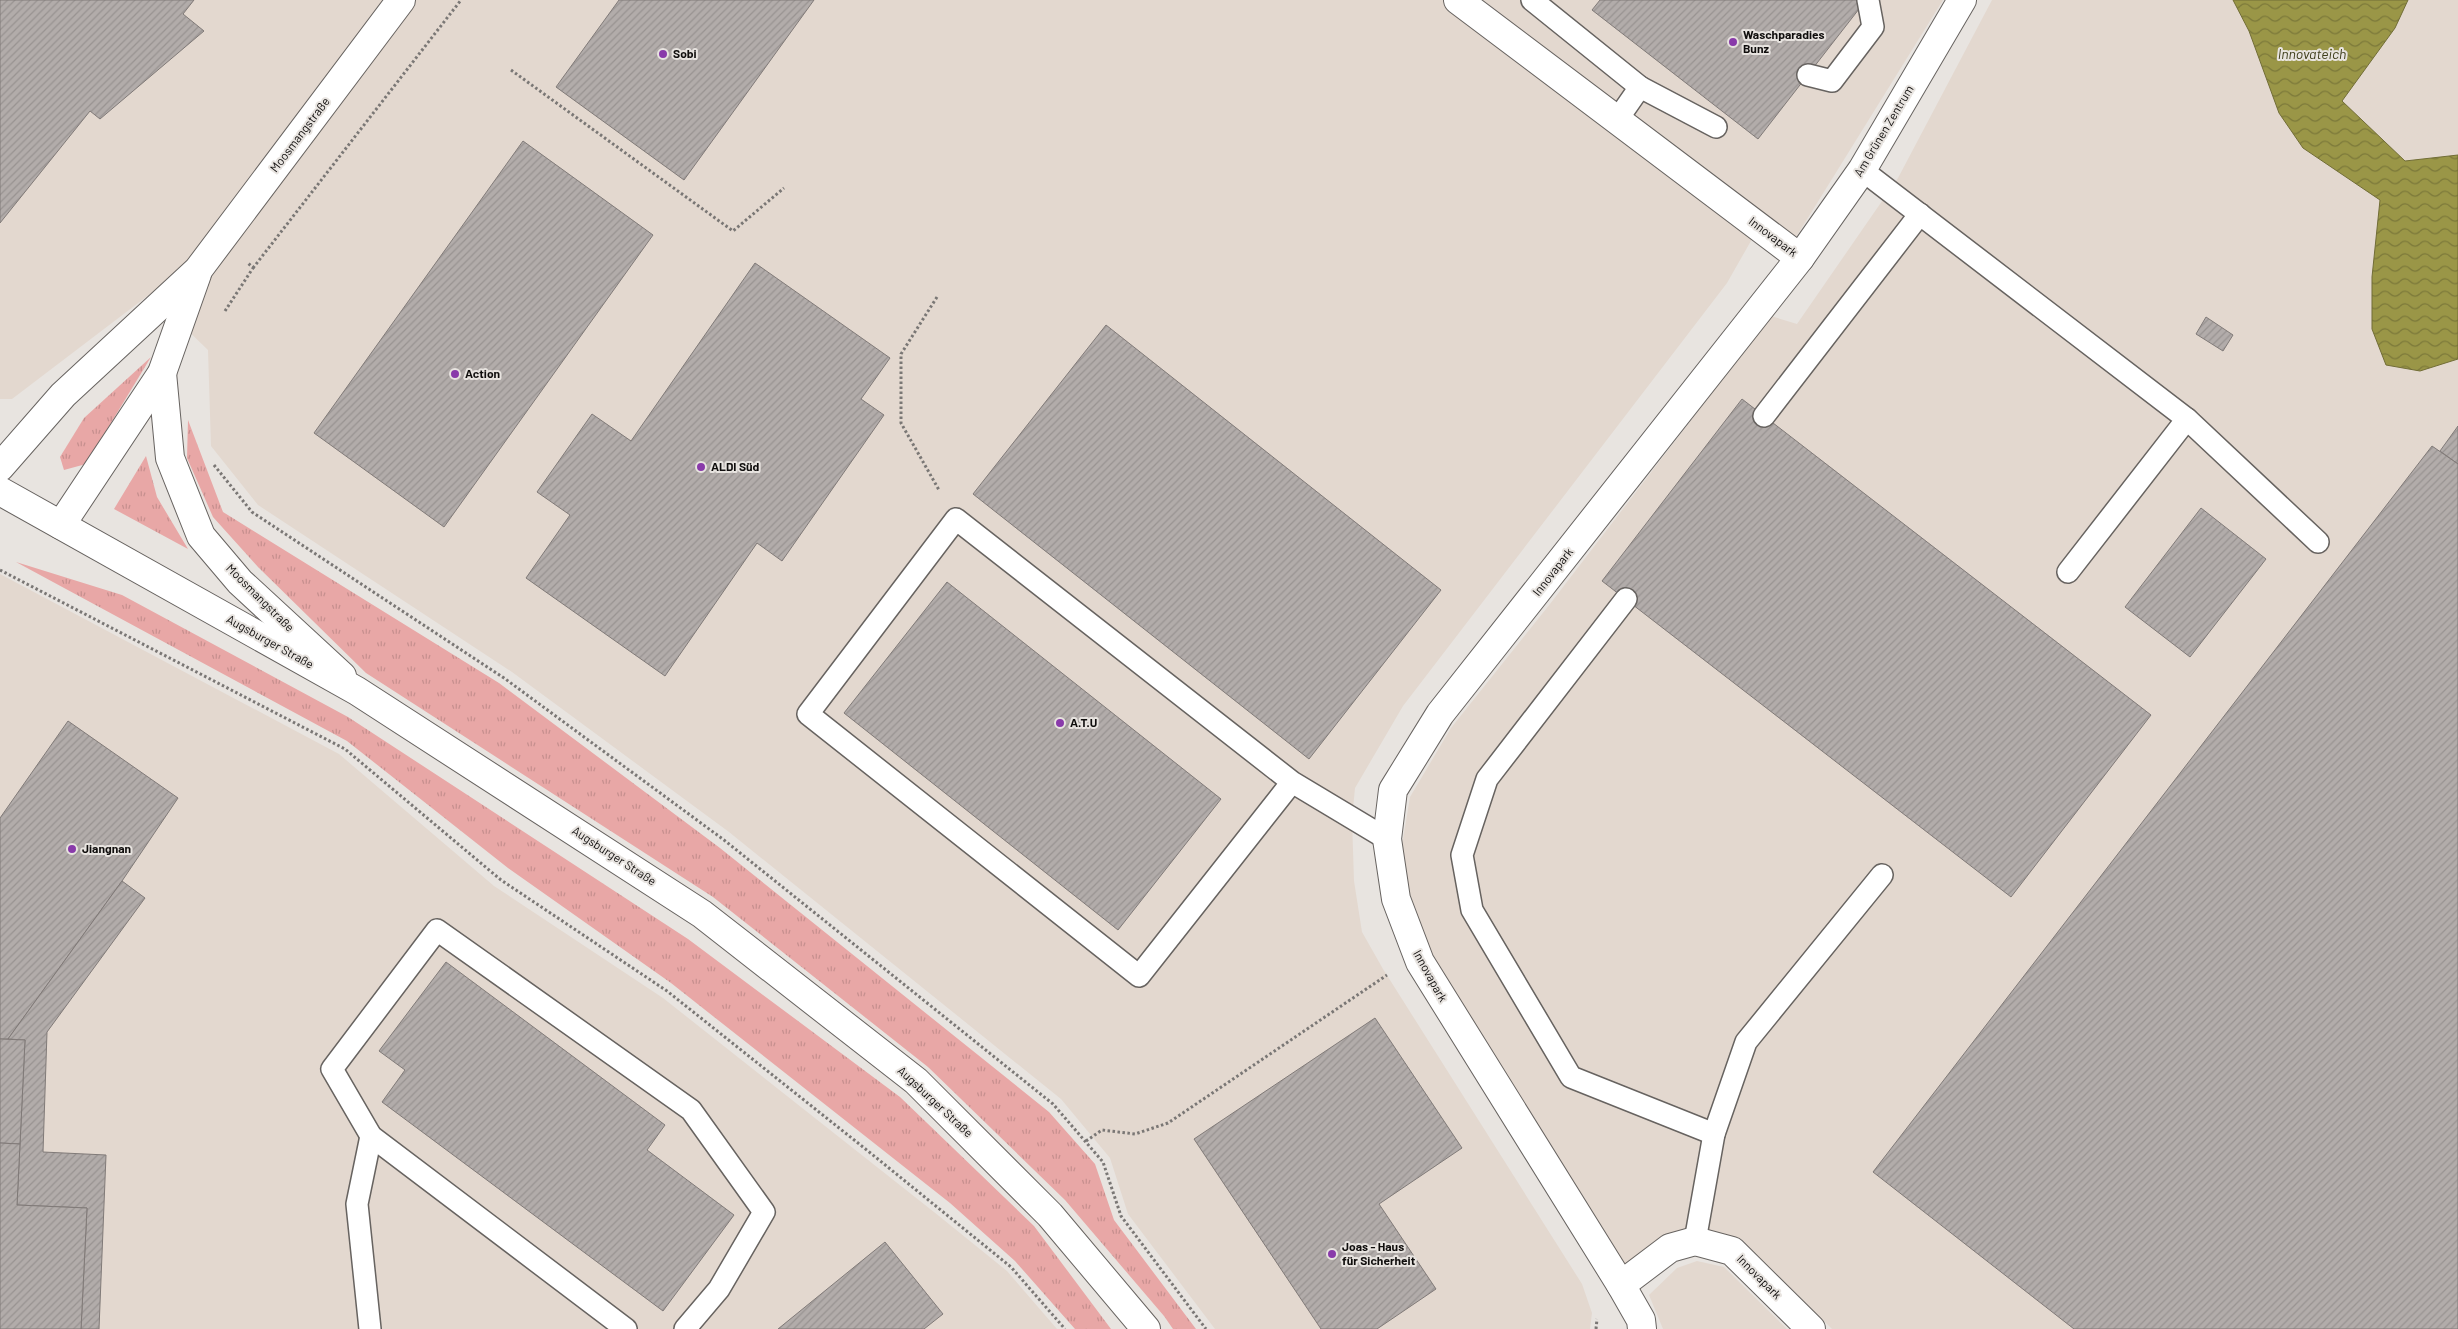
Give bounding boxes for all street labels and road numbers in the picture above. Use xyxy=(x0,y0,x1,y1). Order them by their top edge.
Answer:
street label: Am Grünen Zentrum xyxy=(1850,82,1916,179)
street label: Moosmangstraße xyxy=(267,94,332,175)
street label: Innovapark xyxy=(1747,213,1801,259)
street label: Innovapark xyxy=(1529,545,1575,598)
street label: Moosmangstraße xyxy=(224,561,297,634)
street label: Augsburger Straße xyxy=(224,611,317,671)
street label: Augsburger Straße xyxy=(570,823,659,888)
street label: Innovapark xyxy=(1411,947,1451,1004)
street label: Augsburger Straße xyxy=(895,1063,976,1140)
street label: Innovapark xyxy=(1735,1251,1785,1301)

